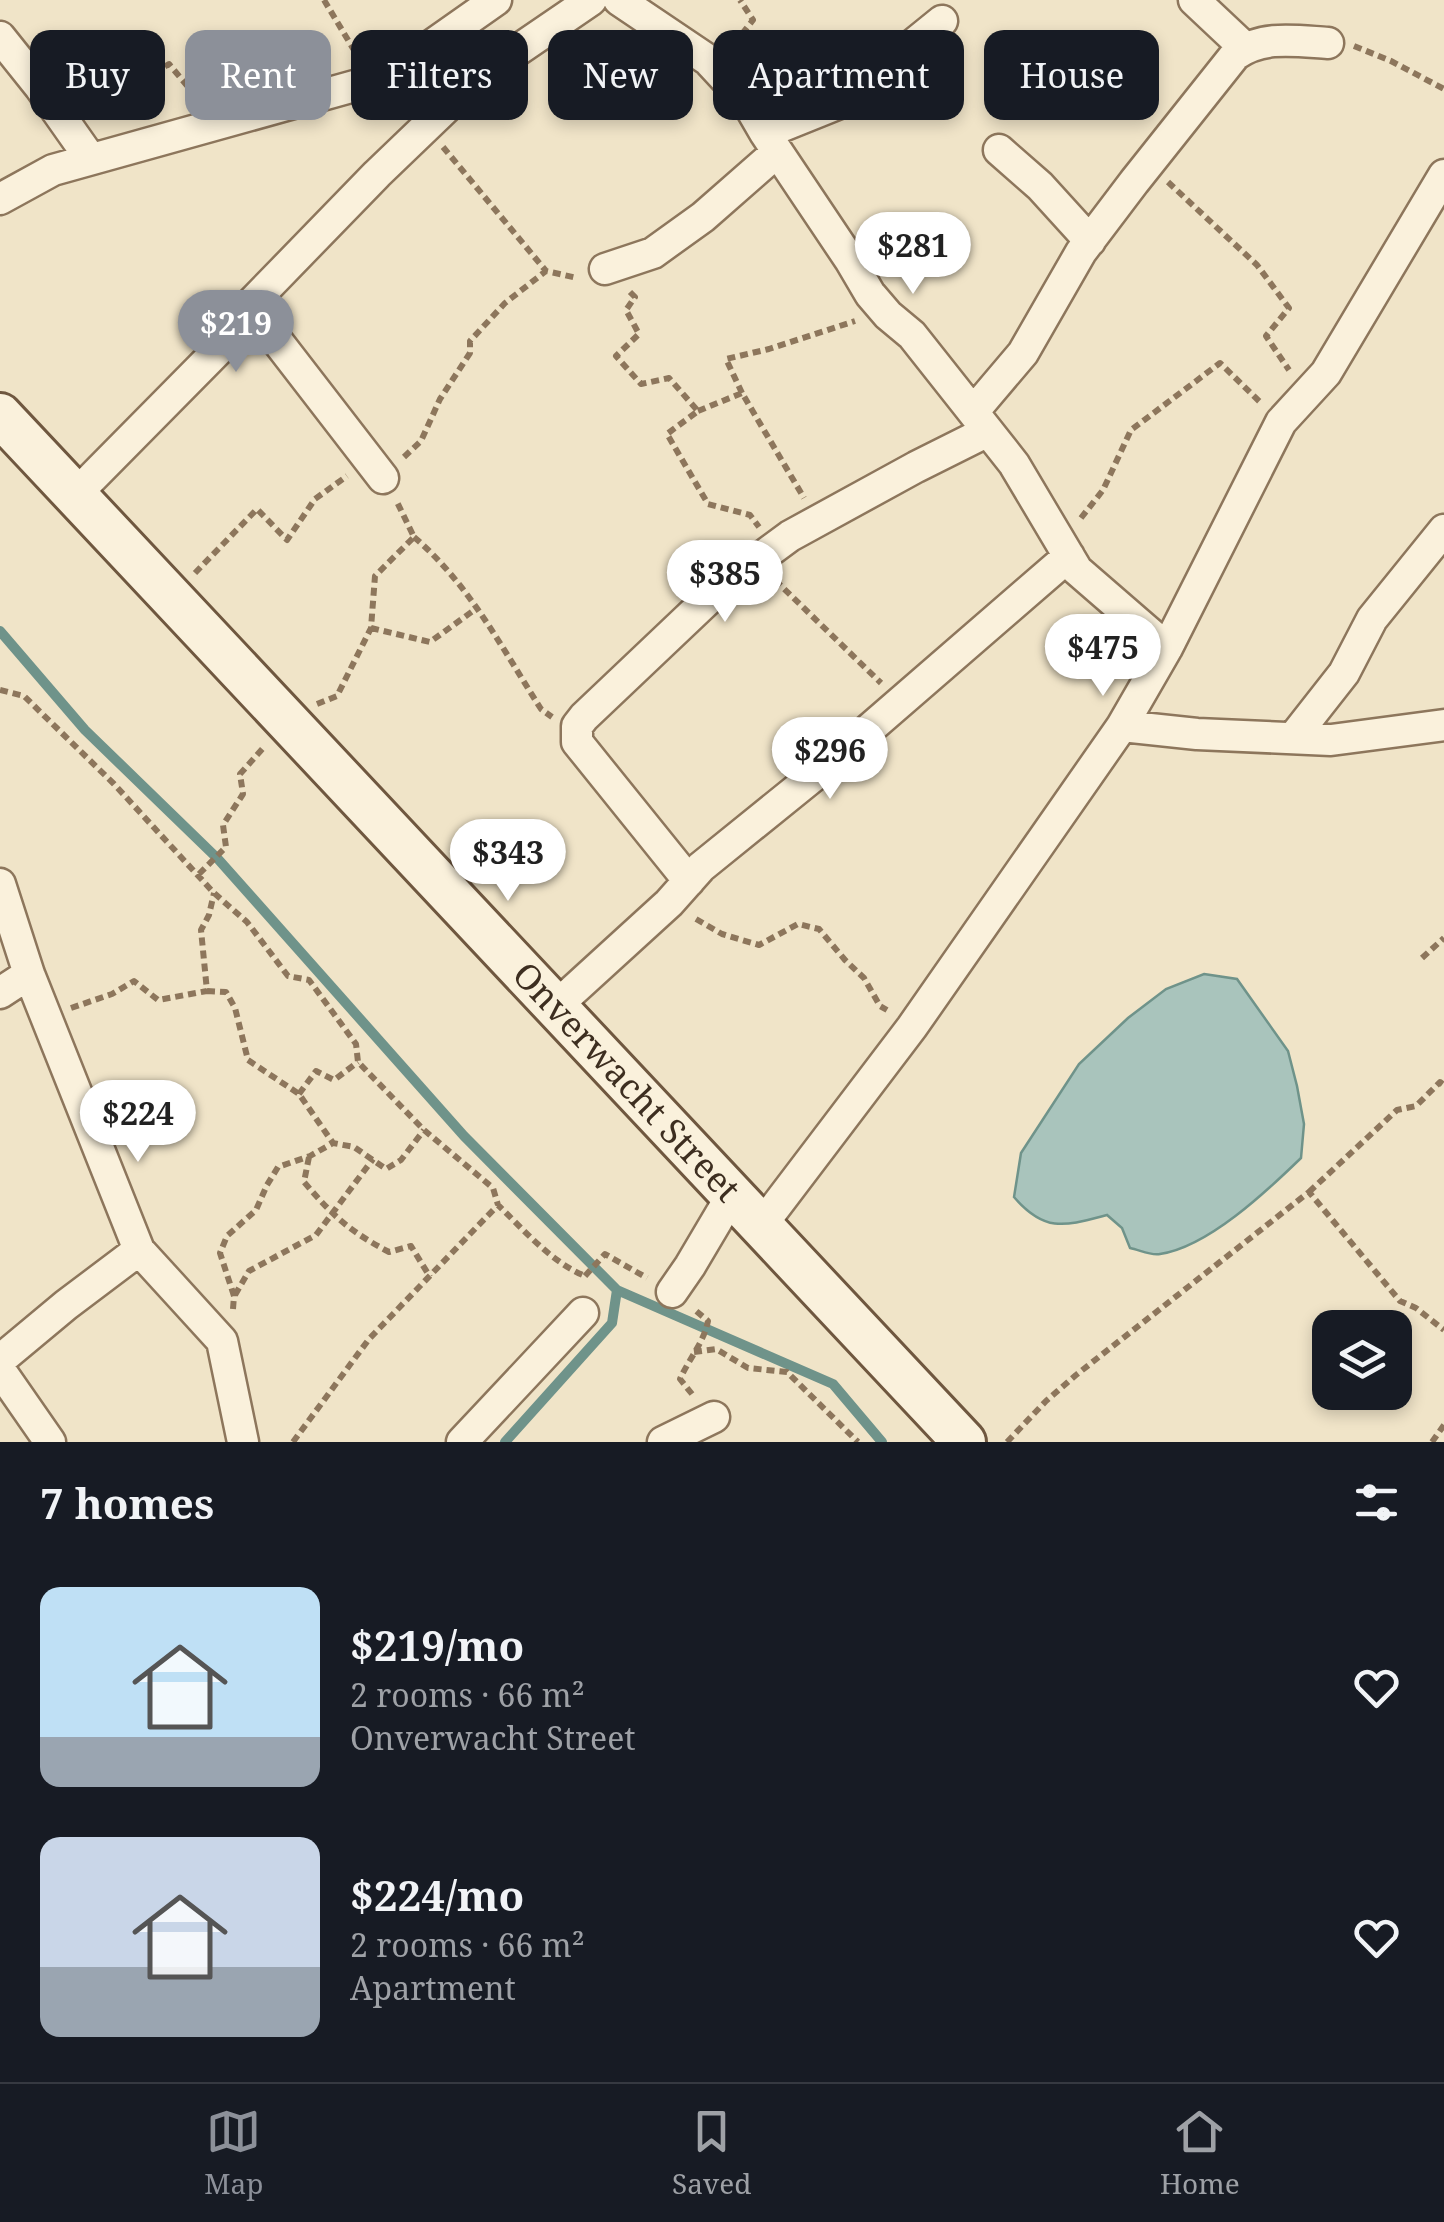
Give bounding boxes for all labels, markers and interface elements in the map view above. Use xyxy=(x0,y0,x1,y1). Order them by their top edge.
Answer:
chip: Buy xyxy=(30,30,165,120)
chip: Rent xyxy=(185,30,331,120)
chip: Filters xyxy=(351,30,528,120)
chip: New xyxy=(548,30,693,120)
chip: Apartment xyxy=(713,30,964,120)
chip: House xyxy=(984,30,1159,120)
pin: $281 xyxy=(854,212,972,297)
text: $281 xyxy=(877,223,949,266)
pin: $219 xyxy=(177,290,295,375)
text: $219 xyxy=(200,301,272,344)
pin: $385 xyxy=(666,540,784,625)
text: $385 xyxy=(689,551,761,594)
pin: $475 xyxy=(1044,614,1162,699)
text: $475 xyxy=(1067,625,1139,668)
pin: $296 xyxy=(771,717,889,802)
text: $296 xyxy=(794,728,866,771)
pin: $343 xyxy=(449,819,567,904)
text: $343 xyxy=(472,830,544,873)
street label: Onverwacht Street xyxy=(503,951,751,1211)
pin: $224 xyxy=(79,1080,197,1165)
text: $224 xyxy=(102,1091,174,1134)
map controls xyxy=(1312,1310,1412,1410)
button: layers xyxy=(1312,1310,1412,1410)
text: 7 homes xyxy=(40,1474,214,1531)
icon: filters xyxy=(1349,1475,1404,1530)
text: $219/mo xyxy=(350,1616,524,1673)
icon: home xyxy=(120,1627,240,1747)
icon: heart xyxy=(1349,1660,1404,1715)
text: 2 rooms · 66 m² xyxy=(350,1673,585,1716)
text: Onverwacht Street xyxy=(350,1716,636,1759)
text: $224/mo xyxy=(350,1866,524,1923)
icon: home xyxy=(120,1877,240,1997)
icon: heart xyxy=(1349,1910,1404,1965)
text: 2 rooms · 66 m² xyxy=(350,1923,585,1966)
text: Apartment xyxy=(350,1966,516,2009)
tab: Map xyxy=(204,2104,263,2202)
tab: Saved xyxy=(672,2104,751,2202)
tab: Home xyxy=(1160,2104,1240,2202)

